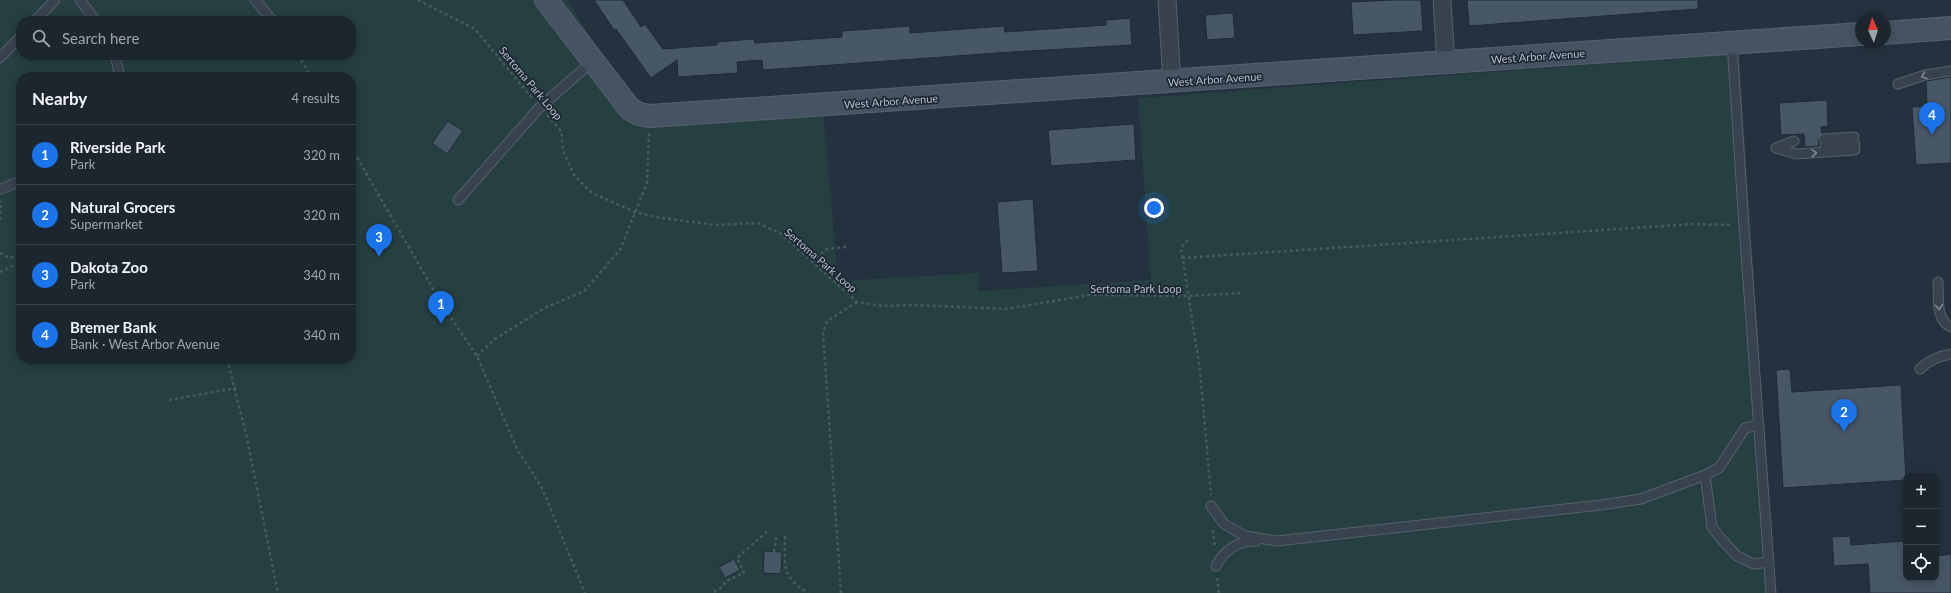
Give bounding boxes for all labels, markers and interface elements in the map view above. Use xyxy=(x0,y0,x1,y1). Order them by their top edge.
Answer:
north arrow xyxy=(1855,12,1891,48)
search box xyxy=(16,16,356,60)
icon: search xyxy=(30,27,52,49)
text: Search here xyxy=(62,29,139,47)
street label: Sertoma Park Loop xyxy=(497,44,565,122)
street label: West Arbor Avenue xyxy=(1491,46,1586,66)
street label: West Arbor Avenue xyxy=(1168,69,1263,89)
one-way arrow xyxy=(1921,71,1928,80)
text: Nearby xyxy=(32,88,87,109)
text: 4 results xyxy=(292,90,340,106)
street label: West Arbor Avenue xyxy=(844,91,939,111)
pin: 4 xyxy=(1919,102,1945,135)
text: Riverside Park xyxy=(70,138,165,156)
text: 1 xyxy=(41,147,49,163)
text: 320 m xyxy=(303,147,340,163)
one-way arrow xyxy=(1811,149,1817,158)
text: Park xyxy=(70,156,95,172)
text: Natural Grocers xyxy=(70,198,175,216)
your location xyxy=(1144,198,1164,218)
text: 2 xyxy=(41,207,49,223)
text: 320 m xyxy=(303,207,340,223)
text: Supermarket xyxy=(70,216,143,232)
pin: 3 xyxy=(366,224,392,257)
street label: Sertoma Park Loop xyxy=(782,225,860,295)
text: Dakota Zoo xyxy=(70,258,148,276)
text: 3 xyxy=(41,267,49,283)
text: 340 m xyxy=(303,267,340,283)
text: Park xyxy=(70,276,95,292)
street label: Sertoma Park Loop xyxy=(1090,282,1182,295)
pin: 1 xyxy=(428,291,454,324)
one-way arrow xyxy=(1935,304,1944,310)
text: Bremer Bank xyxy=(70,318,156,336)
text: 4 xyxy=(41,327,49,343)
text: 340 m xyxy=(303,327,340,343)
text: Bank · West Arbor Avenue xyxy=(70,336,220,352)
pin: 2 xyxy=(1831,399,1857,432)
map controls xyxy=(1903,473,1939,581)
button: + xyxy=(1903,473,1939,509)
button: − xyxy=(1903,509,1939,545)
button: locate xyxy=(1903,545,1939,581)

